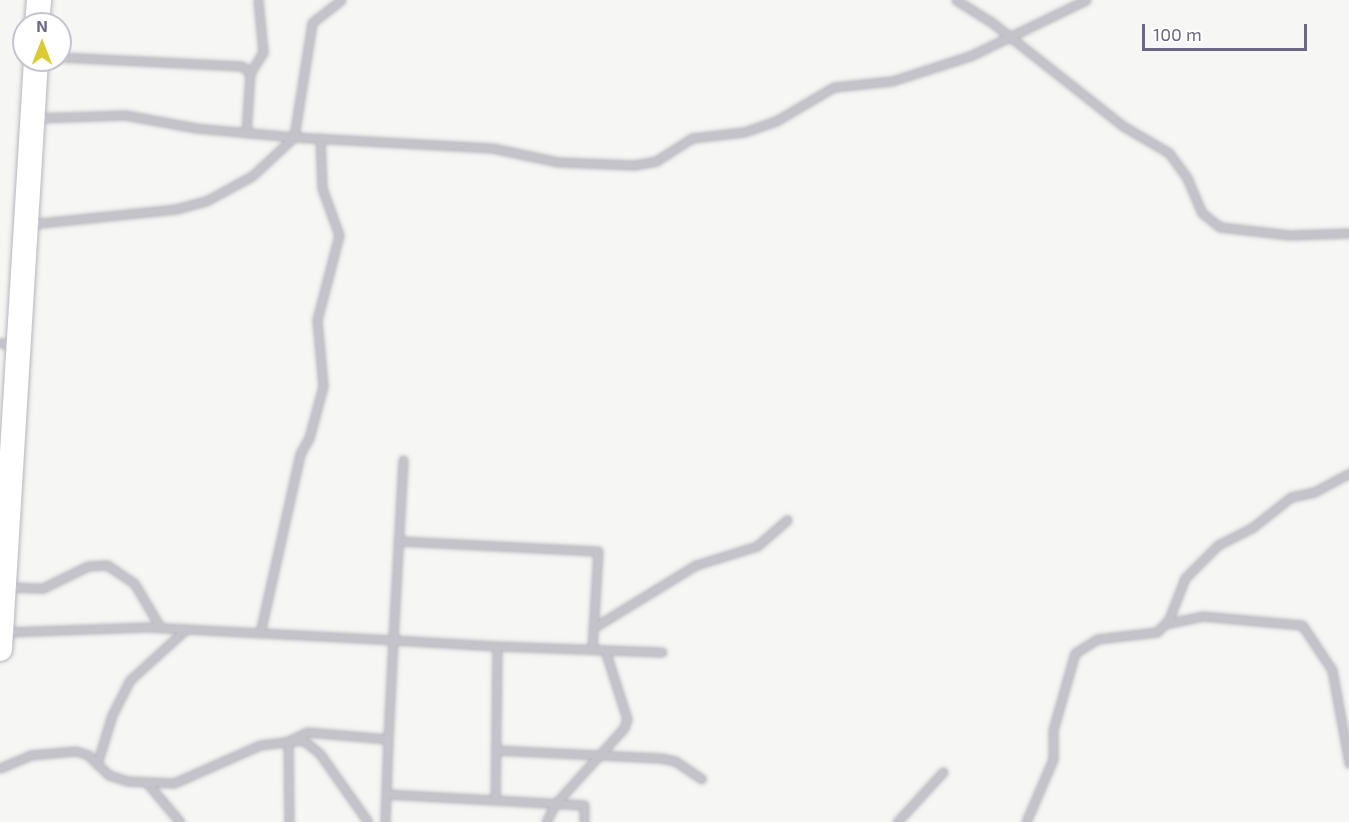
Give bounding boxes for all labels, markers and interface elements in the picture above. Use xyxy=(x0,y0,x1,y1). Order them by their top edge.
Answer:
north arrow xyxy=(12,12,72,72)
scale bar xyxy=(1145,12,1310,50)
text: N xyxy=(36,16,48,35)
text: 100 m xyxy=(1153,23,1202,45)

